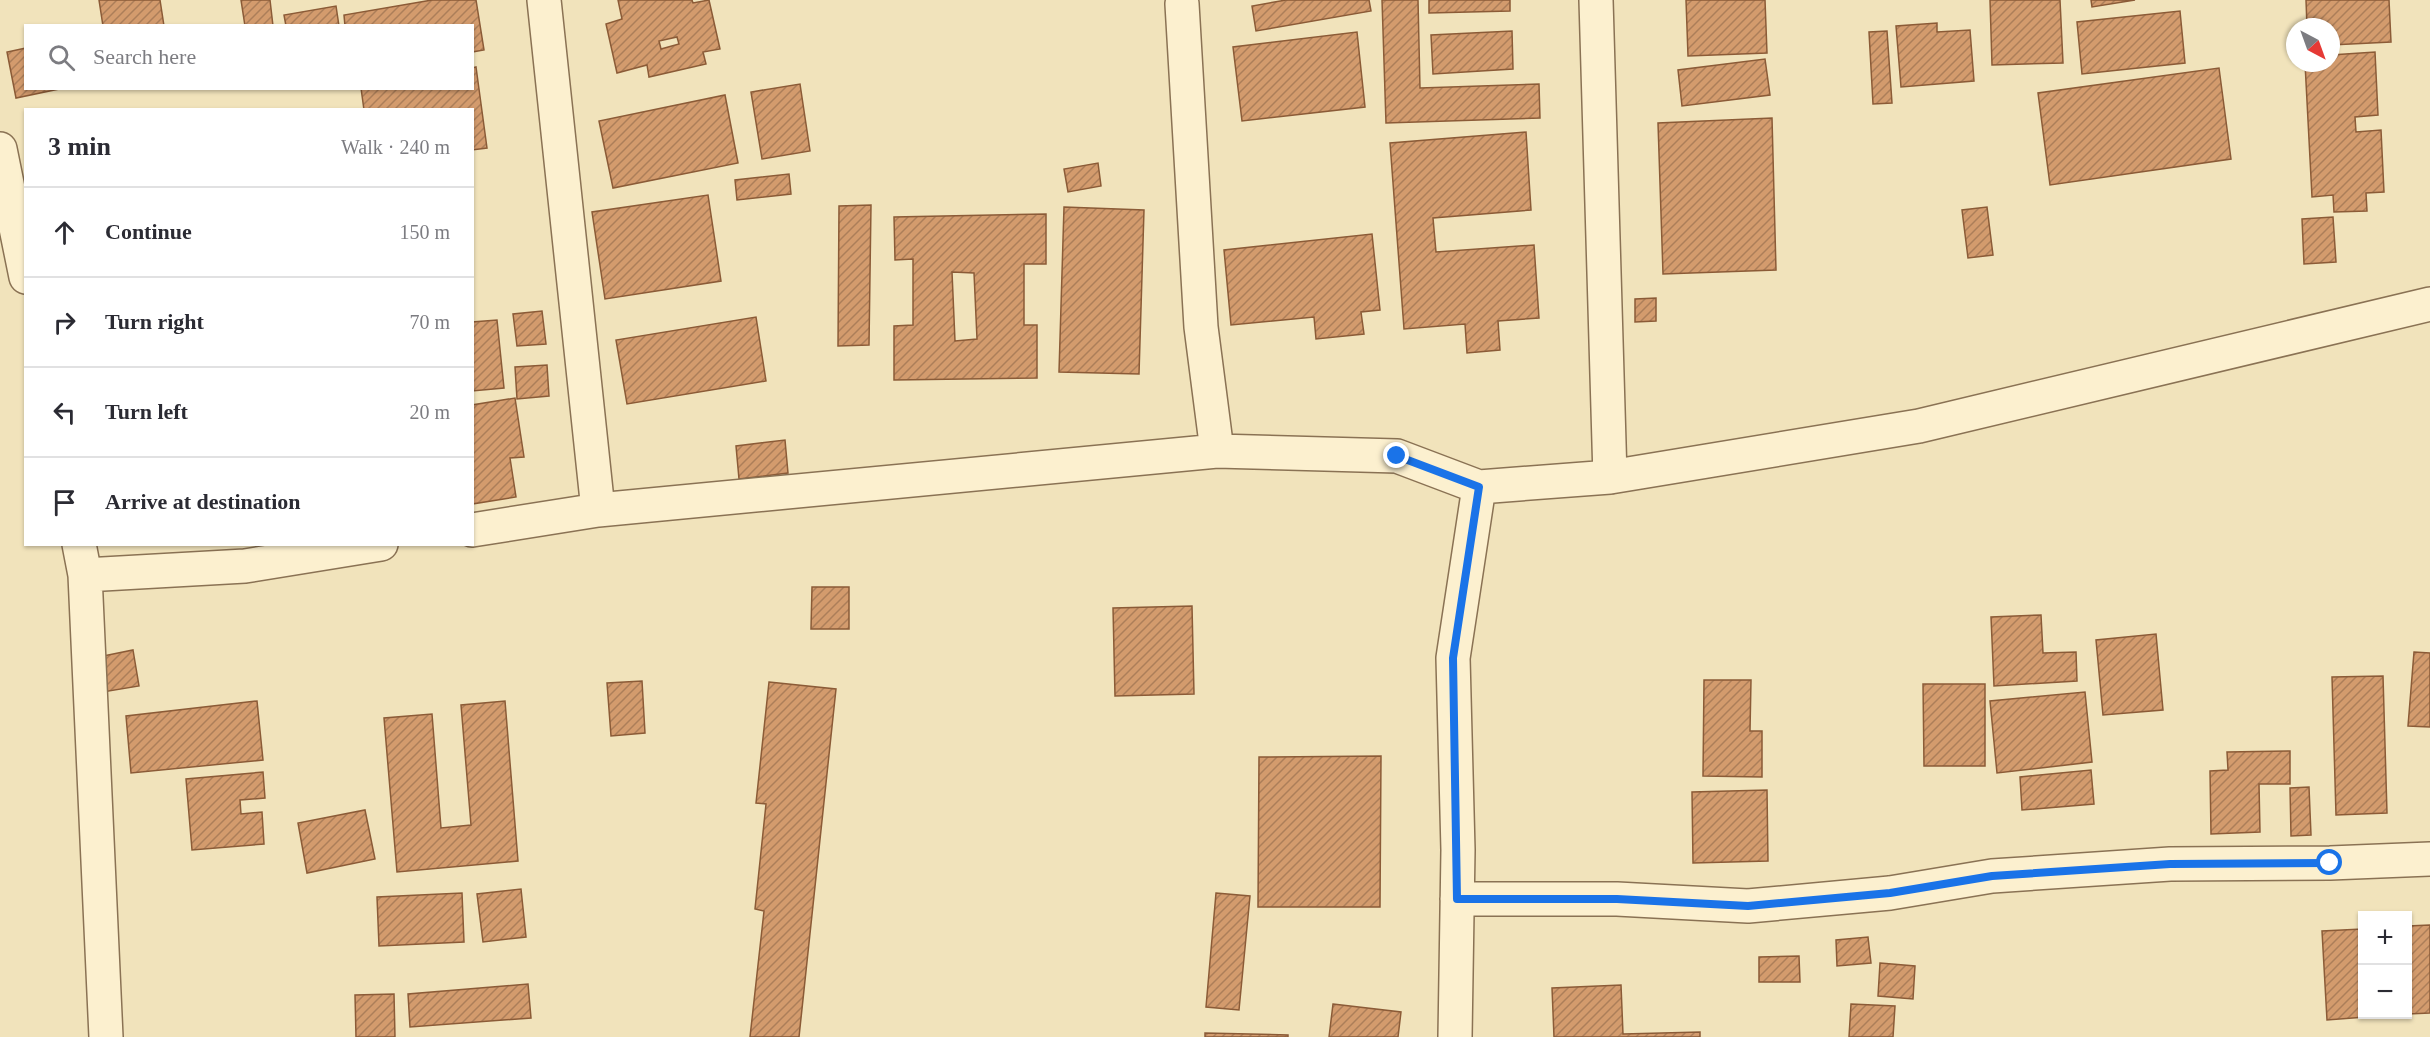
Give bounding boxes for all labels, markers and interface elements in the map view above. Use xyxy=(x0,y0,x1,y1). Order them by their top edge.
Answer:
north arrow xyxy=(2286,18,2340,72)
search box xyxy=(24,24,474,90)
icon: search xyxy=(45,41,78,74)
text: Search here xyxy=(93,44,196,69)
text: 3 min xyxy=(48,132,111,161)
text: Walk · 240 m xyxy=(341,136,450,158)
icon: ahead xyxy=(48,216,81,249)
text: Continue xyxy=(105,219,192,244)
text: 150 m xyxy=(399,221,450,243)
icon: right xyxy=(48,306,81,339)
text: Turn right xyxy=(105,309,204,334)
text: 70 m xyxy=(409,311,450,333)
icon: left xyxy=(48,396,81,429)
text: Turn left xyxy=(105,399,188,424)
text: 20 m xyxy=(409,401,450,423)
route end xyxy=(1383,442,1409,468)
icon: arrive xyxy=(48,486,81,519)
text: Arrive at destination xyxy=(105,489,301,514)
route start xyxy=(2316,849,2342,875)
map controls xyxy=(2358,911,2412,1019)
button: + xyxy=(2358,911,2412,965)
button: − xyxy=(2358,965,2412,1019)

